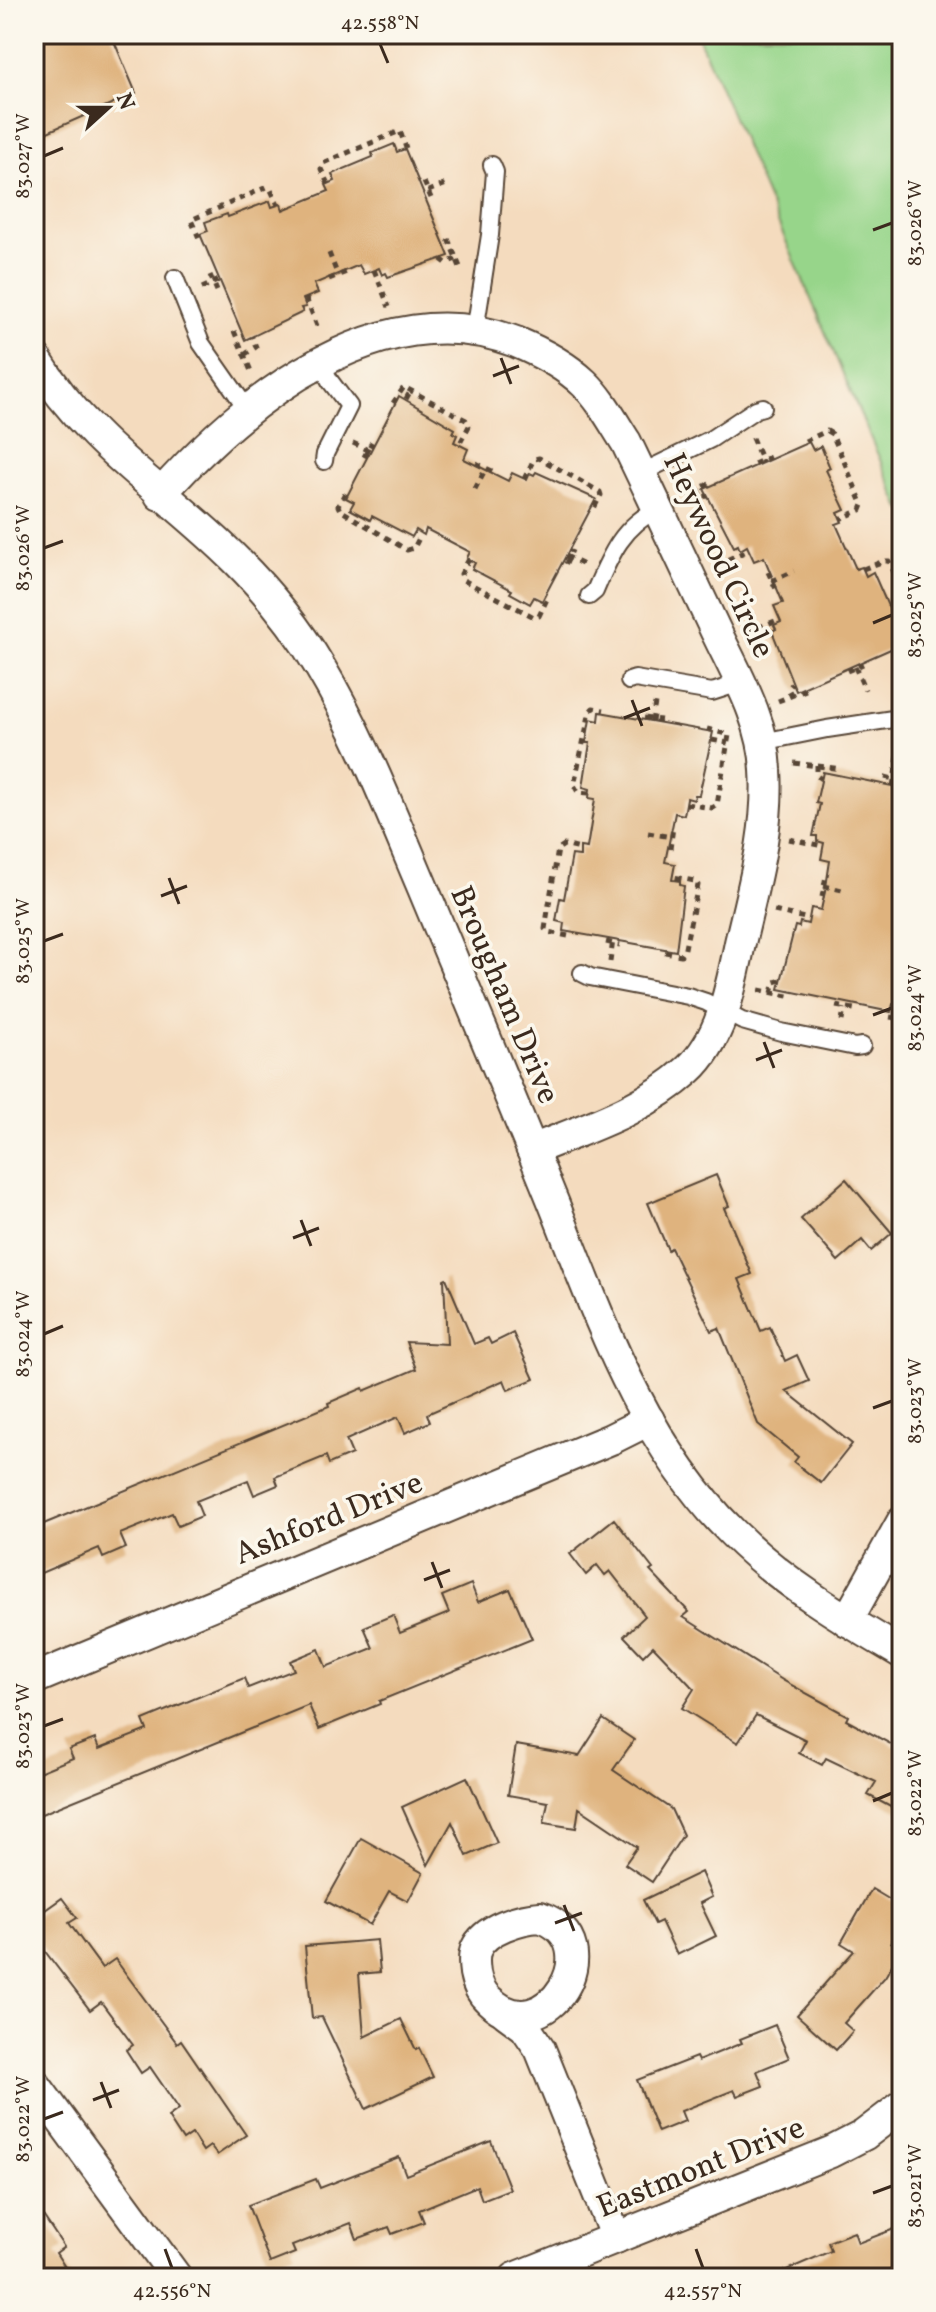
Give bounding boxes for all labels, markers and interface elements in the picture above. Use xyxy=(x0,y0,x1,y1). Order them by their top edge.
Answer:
text: 42.558°N xyxy=(341,10,420,38)
north arrow xyxy=(68,68,148,148)
text: N xyxy=(107,89,142,115)
text: 83.027°W xyxy=(10,113,38,199)
text: 83.026°W xyxy=(902,180,930,266)
street label: Heywood Circle xyxy=(651,447,784,666)
text: 83.026°W xyxy=(10,505,38,591)
text: 83.025°W xyxy=(902,572,930,658)
street label: Brougham Drive xyxy=(438,880,569,1111)
text: 83.025°W xyxy=(10,898,38,984)
text: 83.024°W xyxy=(902,964,930,1052)
text: 83.024°W xyxy=(10,1290,38,1378)
text: 83.023°W xyxy=(902,1358,930,1444)
street label: Ashford Drive xyxy=(229,1462,430,1578)
text: 83.023°W xyxy=(10,1683,38,1769)
text: 83.022°W xyxy=(902,1750,930,1836)
text: 83.022°W xyxy=(10,2076,38,2162)
street label: Eastmont Drive xyxy=(591,2107,812,2230)
text: 83.021°W xyxy=(902,2144,930,2228)
text: 42.556°N xyxy=(133,2278,211,2306)
text: 42.557°N xyxy=(664,2278,742,2306)

